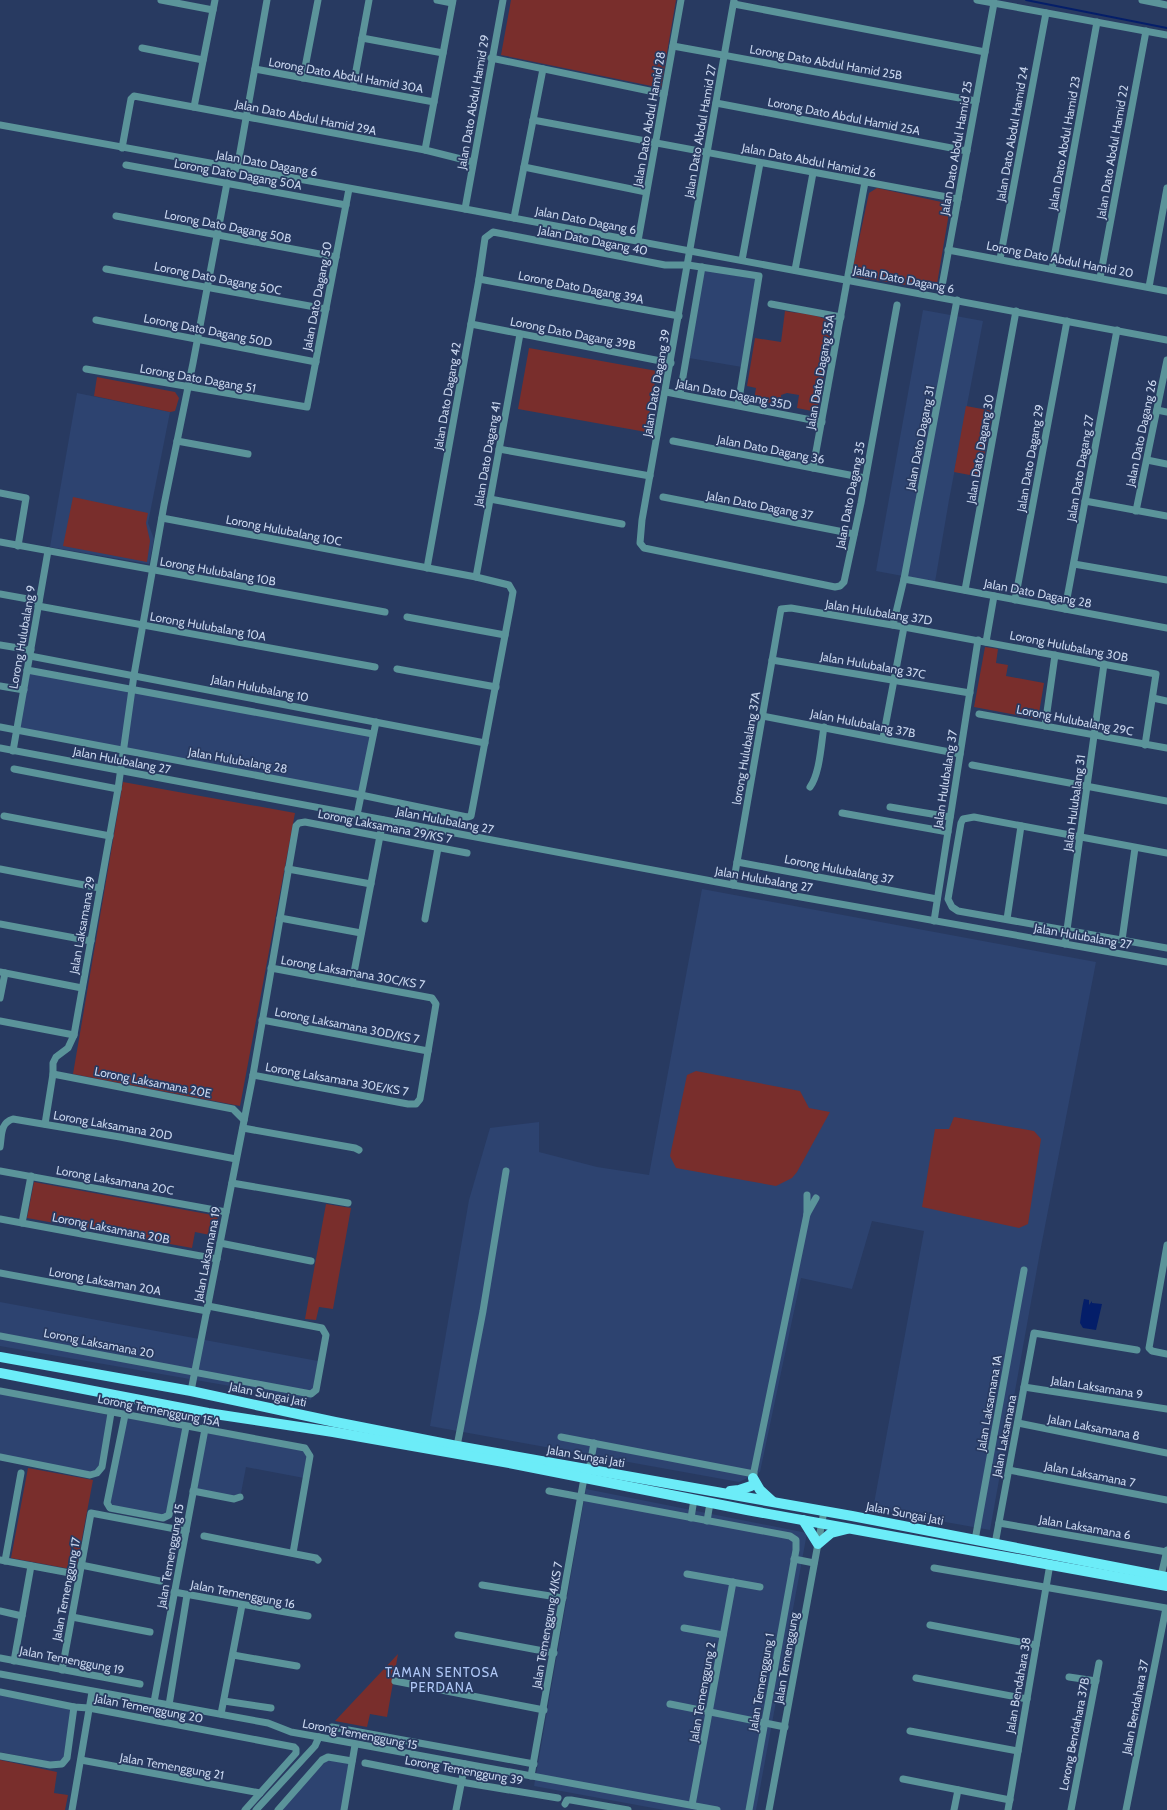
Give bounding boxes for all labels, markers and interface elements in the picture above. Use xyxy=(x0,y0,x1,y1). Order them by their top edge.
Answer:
street label: Jalan Dato Abdul Hamid 29 xyxy=(454,33,492,171)
street label: Lorong Dato Abdul Hamid 25B xyxy=(749,41,903,83)
street label: Jalan Dato Abdul Hamid 28 xyxy=(630,50,668,189)
street label: Lorong Dato Abdul Hamid 30A xyxy=(267,54,425,96)
street label: Jalan Dato Abdul Hamid 27 xyxy=(681,63,719,200)
street label: Jalan Dato Abdul Hamid 24 xyxy=(993,65,1031,204)
street label: Jalan Dato Abdul Hamid 23 xyxy=(1045,75,1083,212)
street label: Jalan Dato Abdul Hamid 25 xyxy=(937,80,975,217)
street label: Jalan Dato Abdul Hamid 22 xyxy=(1093,84,1131,221)
street label: Lorong Dato Abdul Hamid 25A xyxy=(767,94,922,138)
street label: Jalan Dato Abdul Hamid 29A xyxy=(233,96,378,138)
street label: Jalan Dato Abdul Hamid 26 xyxy=(740,139,878,180)
street label: Jalan Dato Dagang 6 xyxy=(214,147,319,179)
street label: Lorong Dato Dagang 50A xyxy=(173,155,304,193)
street label: Jalan Dato Dagang 6 xyxy=(533,203,638,237)
street label: Lorong Dato Dagang 50B xyxy=(163,206,293,246)
street label: Jalan Dato Dagang 40 xyxy=(536,222,649,258)
street label: Lorong Dato Abdul Hamid 20 xyxy=(985,237,1135,281)
street label: Jalan Dato Dagang 50 xyxy=(299,240,335,353)
street label: Lorong Dato Dagang 50C xyxy=(153,258,283,298)
street label: Jalan Dato Dagang 6 xyxy=(851,262,956,296)
street label: Lorong Dato Dagang 39A xyxy=(517,267,646,307)
street label: Lorong Dato Dagang 50D xyxy=(142,310,274,350)
street label: Lorong Dato Dagang 39B xyxy=(509,313,637,353)
street label: Jalan Dato Dagang 35A xyxy=(802,313,838,431)
street label: Jalan Dato Dagang 39 xyxy=(639,328,673,439)
street label: Jalan Dato Dagang 42 xyxy=(430,341,464,452)
street label: Lorong Dato Dagang 51 xyxy=(139,360,257,396)
street label: Jalan Dato Dagang 35D xyxy=(674,375,793,413)
street label: Jalan Dato Dagang 26 xyxy=(1122,378,1160,489)
street label: Jalan Dato Dagang 31 xyxy=(902,384,937,493)
street label: Jalan Dato Dagang 30 xyxy=(963,393,997,506)
street label: Jalan Dato Dagang 41 xyxy=(470,400,504,509)
street label: Jalan Dato Dagang 29 xyxy=(1013,403,1047,514)
street label: Jalan Dato Dagang 27 xyxy=(1063,413,1097,524)
street label: Jalan Dato Dagang 36 xyxy=(715,431,826,467)
street label: Jalan Dato Dagang 35 xyxy=(832,440,868,551)
street label: Jalan Dato Dagang 37 xyxy=(704,487,815,523)
street label: Lorong Hulubalang 10C xyxy=(225,511,343,549)
street label: Lorong Hulubalang 10B xyxy=(159,553,277,589)
street label: Jalan Dato Dagang 28 xyxy=(982,575,1093,611)
street label: Lorong Hulubalang 9 xyxy=(5,584,39,690)
street label: Jalan Hulubalang 37D xyxy=(823,596,934,628)
street label: Lorong Hulubalang 10A xyxy=(149,608,268,644)
street label: Lorong Hulubalang 30B xyxy=(1009,627,1129,665)
street label: Jalan Hulubalang 37C xyxy=(818,648,927,682)
street label: Jalan Hulubalang 10 xyxy=(209,671,310,705)
street label: lorong Hulubalang 37A xyxy=(729,690,763,806)
street label: Lorong Hulubalang 29C xyxy=(1015,701,1135,739)
street label: Jalan Hulubalang 37B xyxy=(808,705,917,741)
street label: Jalan Hulubalang 37 xyxy=(930,729,960,830)
street label: Jalan Hulubalang 27 xyxy=(71,743,172,777)
street label: Jalan Hulubalang 28 xyxy=(186,744,289,776)
street label: Jalan Hulubalang 31 xyxy=(1060,754,1088,853)
street label: Jalan Hulubalang 27 xyxy=(394,803,495,837)
street label: Lorong Laksamana 29/KS 7 xyxy=(317,806,453,846)
street label: Lorong Hulubalang 37 xyxy=(783,851,895,887)
street label: Jalan Hulubalang 27 xyxy=(713,863,814,895)
street label: Jalan Laksamana 29 xyxy=(66,875,98,976)
street label: Jalan Hulubalang 27 xyxy=(1032,920,1133,952)
street label: Lorong Laksamana 30C/KS 7 xyxy=(280,952,426,992)
street label: Lorong Laksamana 30D/KS 7 xyxy=(273,1004,421,1046)
street label: Lorong Laksamana 30E/KS 7 xyxy=(264,1059,410,1099)
street label: Lorong Laksamana 20E xyxy=(93,1063,213,1101)
street label: Lorong Laksamana 20D xyxy=(52,1107,174,1143)
street label: Lorong Laksamana 20C xyxy=(55,1162,175,1198)
street label: Jalan Laksamana 19 xyxy=(190,1205,224,1304)
street label: Lorong Laksamana 20B xyxy=(51,1209,171,1247)
street label: Lorong Laksaman 20A xyxy=(48,1264,163,1298)
street label: Lorong Laksamana 20 xyxy=(43,1325,155,1361)
street label: Jalan Laksamana 1A xyxy=(973,1354,1005,1452)
street label: Jalan Laksamana 9 xyxy=(1049,1372,1144,1402)
street label: Jalan Sungai Jati xyxy=(227,1378,308,1410)
street label: Lorong Temenggung 15A xyxy=(96,1391,222,1429)
street label: Jalan Laksamana xyxy=(989,1394,1019,1478)
street label: Jalan Laksamana 8 xyxy=(1046,1411,1141,1443)
street label: Jalan Sungai Jati xyxy=(545,1442,626,1470)
street label: Jalan Laksamana 7 xyxy=(1042,1458,1137,1490)
street label: Jalan Sungai Jati xyxy=(864,1498,945,1528)
street label: Jalan Temenggung 15 xyxy=(153,1503,187,1610)
street label: Jalan Laksamana 6 xyxy=(1037,1511,1132,1542)
street label: Jalan Temenggung 17 xyxy=(48,1536,83,1643)
street label: Jalan Temenggung 4/KS 7 xyxy=(528,1560,566,1691)
street label: Jalan Temenggung 16 xyxy=(189,1576,297,1612)
street label: Jalan Temenggung xyxy=(770,1610,802,1706)
street label: Jalan Temenggung 1 xyxy=(745,1632,777,1733)
street label: Jalan Bendahara 38 xyxy=(1002,1636,1034,1735)
street label: Jalan Temenggung 2 xyxy=(686,1641,718,1744)
street label: Jalan Temenggung 19 xyxy=(18,1642,126,1678)
street label: Jalan Bendahara 37 xyxy=(1118,1658,1152,1757)
district label: TAMAN SENTOSA PERDANA xyxy=(385,1664,499,1695)
street label: Lorong Bendahara 37B xyxy=(1056,1676,1092,1792)
street label: Jalan Temenggung 20 xyxy=(93,1690,204,1726)
street label: Lorong Temenggung 15 xyxy=(301,1715,419,1753)
street label: Jalan Temenggung 21 xyxy=(118,1749,225,1783)
street label: Lorong Temenggung 39 xyxy=(404,1752,525,1788)

